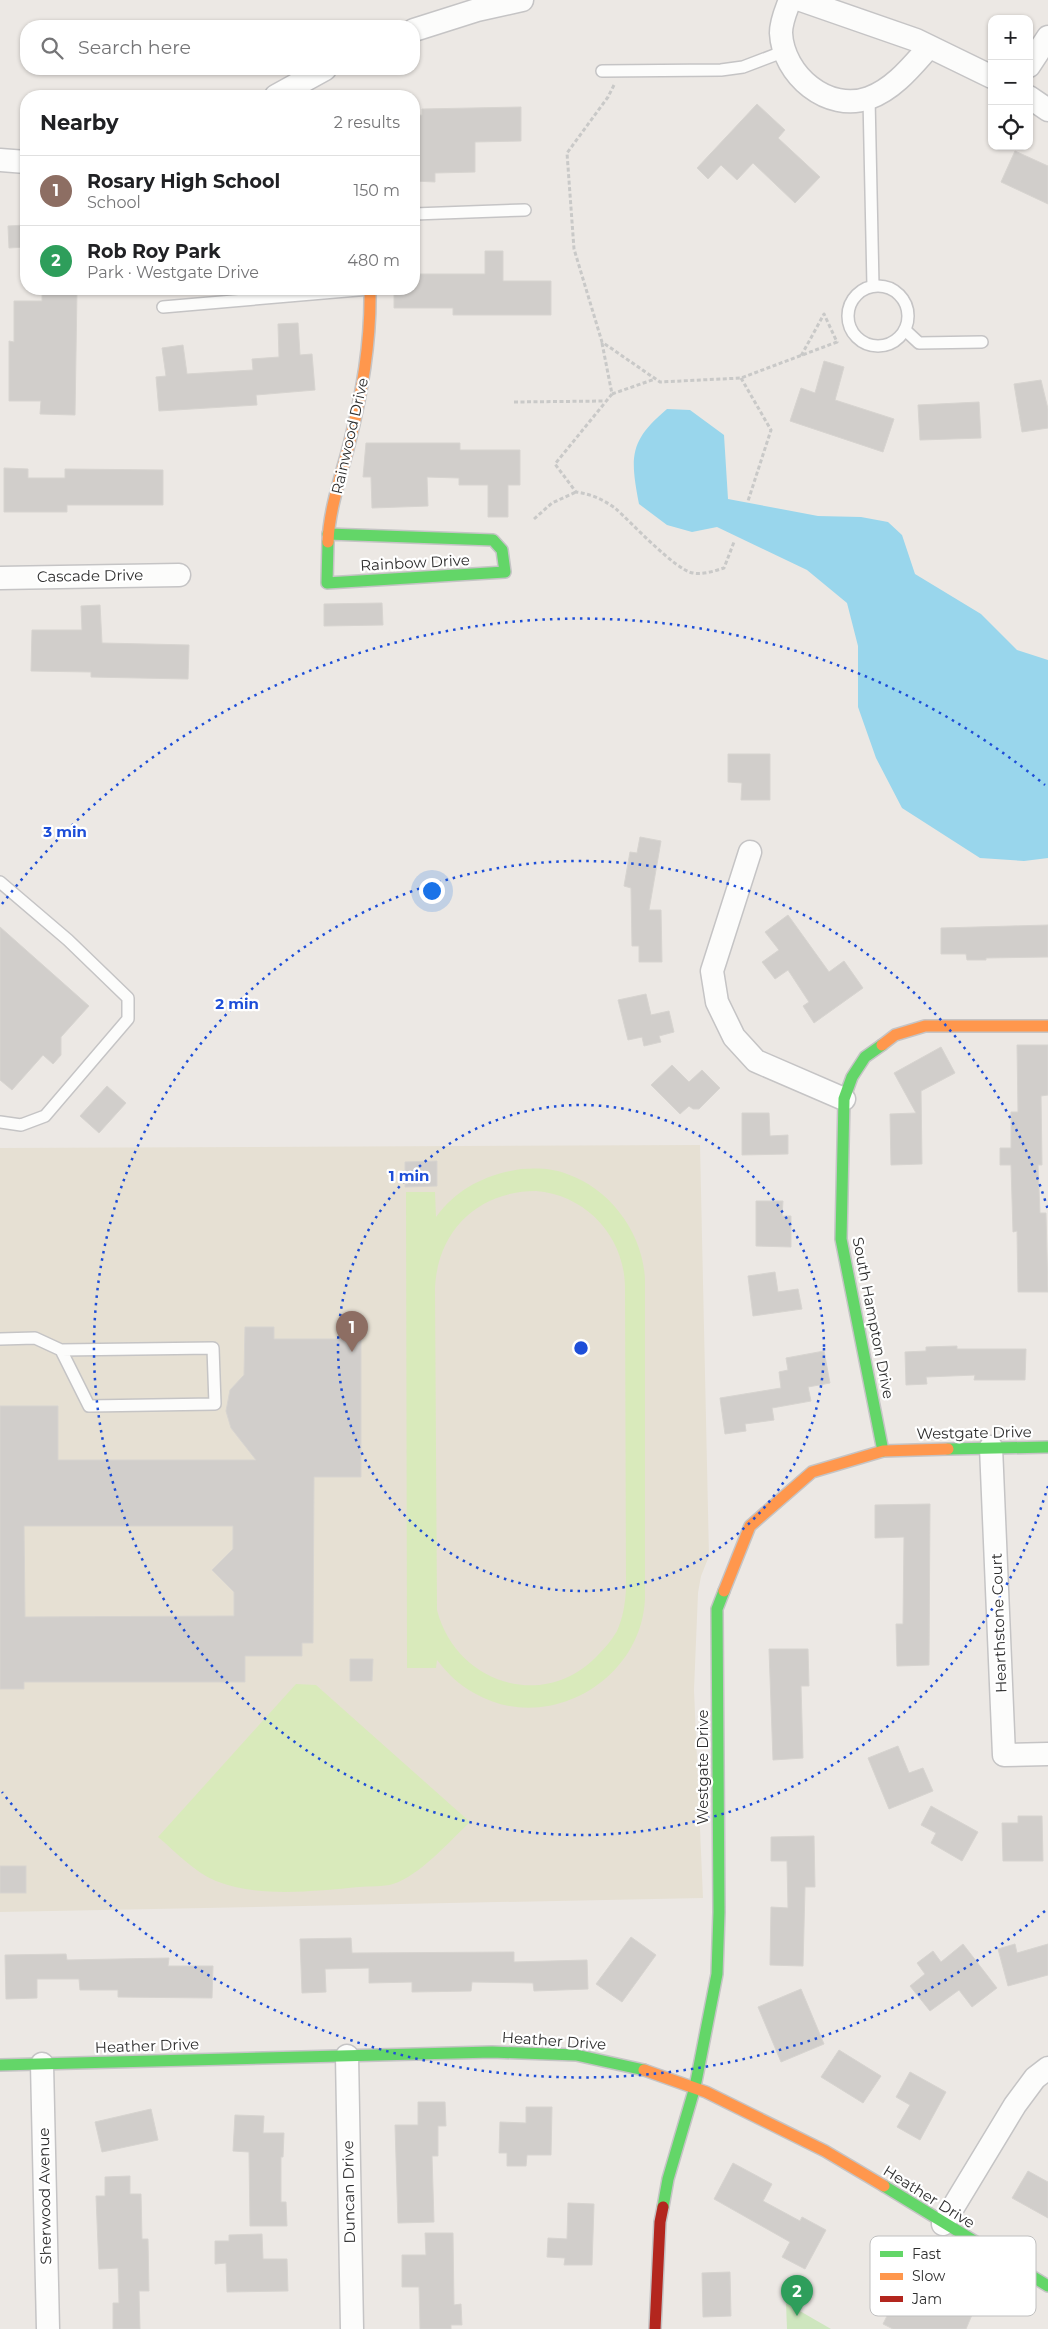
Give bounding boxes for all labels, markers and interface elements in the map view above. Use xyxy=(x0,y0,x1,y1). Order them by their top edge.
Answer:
map controls xyxy=(988,15,1033,150)
button: + xyxy=(988,15,1033,60)
search box xyxy=(20,20,420,75)
icon: search xyxy=(38,34,66,62)
text: Search here xyxy=(78,36,191,59)
button: − xyxy=(988,60,1033,105)
button: locate xyxy=(988,105,1033,150)
text: Nearby xyxy=(40,110,119,135)
text: 2 results xyxy=(334,113,400,132)
text: Rosary High School xyxy=(87,170,280,193)
text: 1 xyxy=(53,181,59,200)
text: 150 m xyxy=(353,181,400,200)
text: School xyxy=(87,193,141,212)
text: Rob Roy Park xyxy=(87,240,221,263)
text: 2 xyxy=(51,251,61,270)
text: 480 m xyxy=(347,251,400,270)
text: Park · Westgate Drive xyxy=(87,263,259,282)
street label: Rainwood Drive xyxy=(327,376,372,496)
street label: Rainbow Drive xyxy=(360,550,470,575)
street label: Cascade Drive xyxy=(37,565,143,586)
text: 3 min xyxy=(42,822,87,841)
your location xyxy=(419,878,445,904)
text: 2 min xyxy=(215,994,259,1013)
text: 1 min xyxy=(389,1166,429,1185)
street label: South Hampton Drive xyxy=(848,1235,899,1400)
pin: 1 xyxy=(336,1311,368,1352)
centre of rings xyxy=(572,1339,590,1357)
street label: Westgate Drive xyxy=(916,1422,1032,1443)
street label: Hearthstone Court xyxy=(987,1553,1010,1693)
street label: Westgate Drive xyxy=(693,1709,712,1825)
street label: Heather Drive xyxy=(501,2027,607,2054)
street label: Heather Drive xyxy=(94,2034,199,2057)
street label: Sherwood Avenue xyxy=(34,2127,55,2265)
street label: Duncan Drive xyxy=(338,2140,359,2244)
street label: Heather Drive xyxy=(880,2161,979,2232)
legend xyxy=(870,2236,1036,2316)
text: Fast xyxy=(912,2245,942,2263)
text: Slow xyxy=(912,2267,946,2285)
pin: 2 xyxy=(781,2275,813,2316)
text: Jam xyxy=(911,2290,942,2308)

